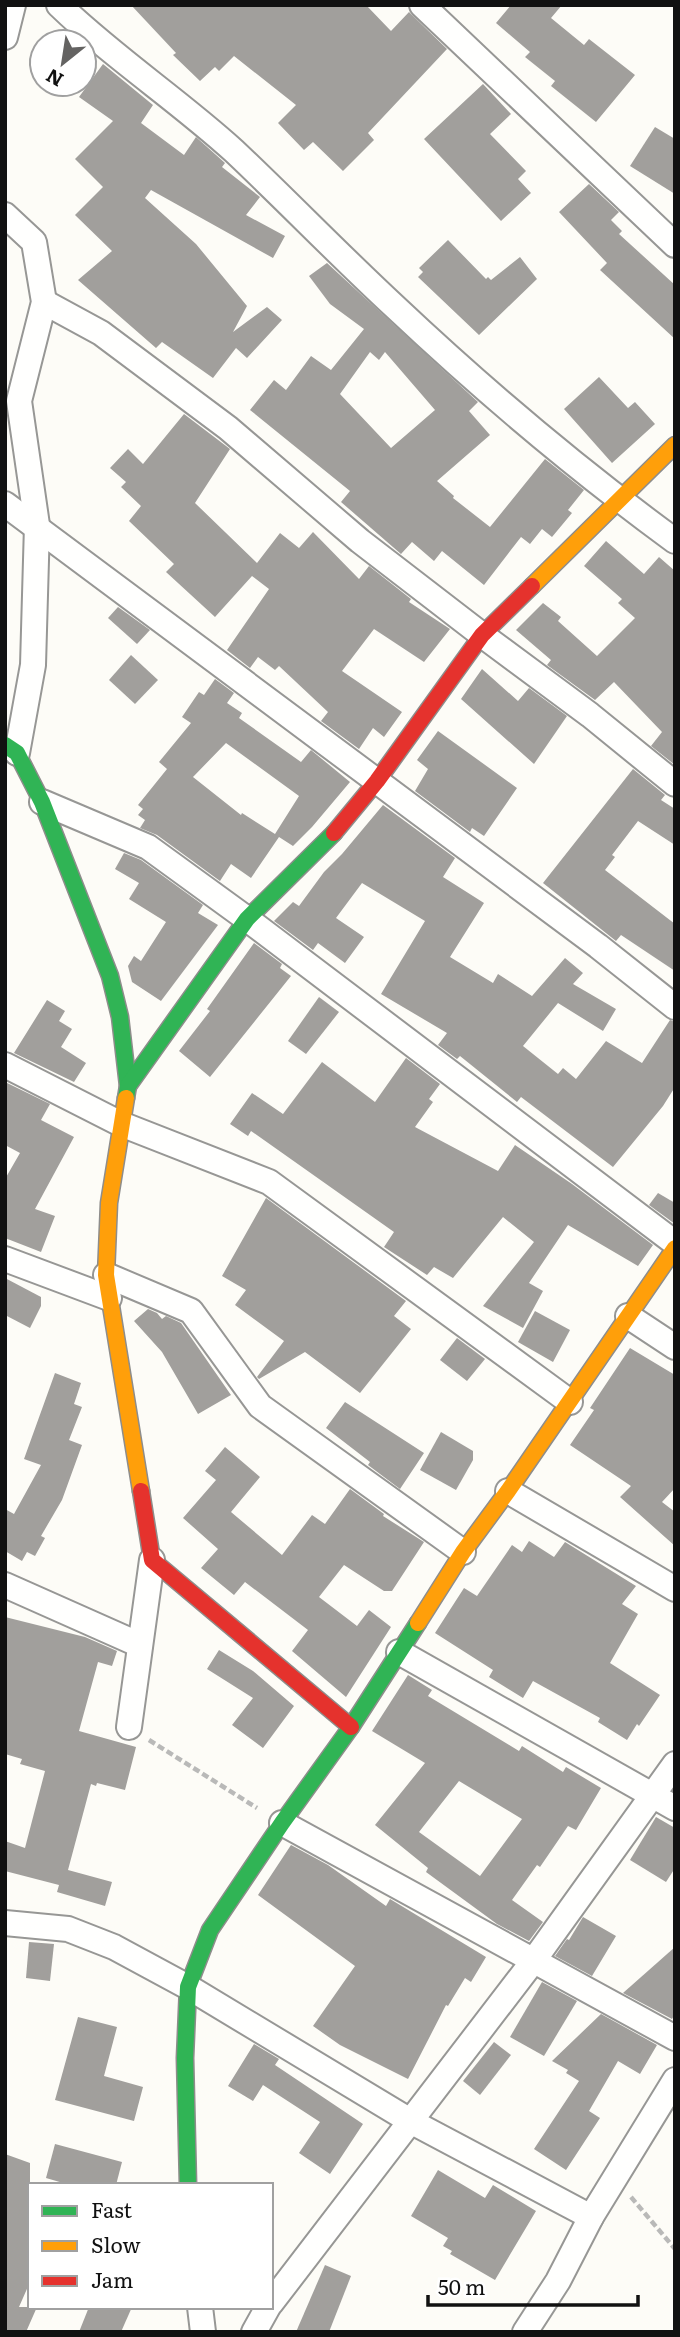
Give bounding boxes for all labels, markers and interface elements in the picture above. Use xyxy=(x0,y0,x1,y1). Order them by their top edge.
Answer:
north arrow xyxy=(28,28,98,98)
text: N xyxy=(40,62,68,95)
legend xyxy=(28,2183,273,2309)
text: Fast xyxy=(91,2193,132,2224)
text: Slow xyxy=(91,2228,141,2259)
text: Jam xyxy=(91,2263,133,2294)
scale bar xyxy=(428,2264,638,2308)
text: 50 m xyxy=(438,2270,485,2301)

